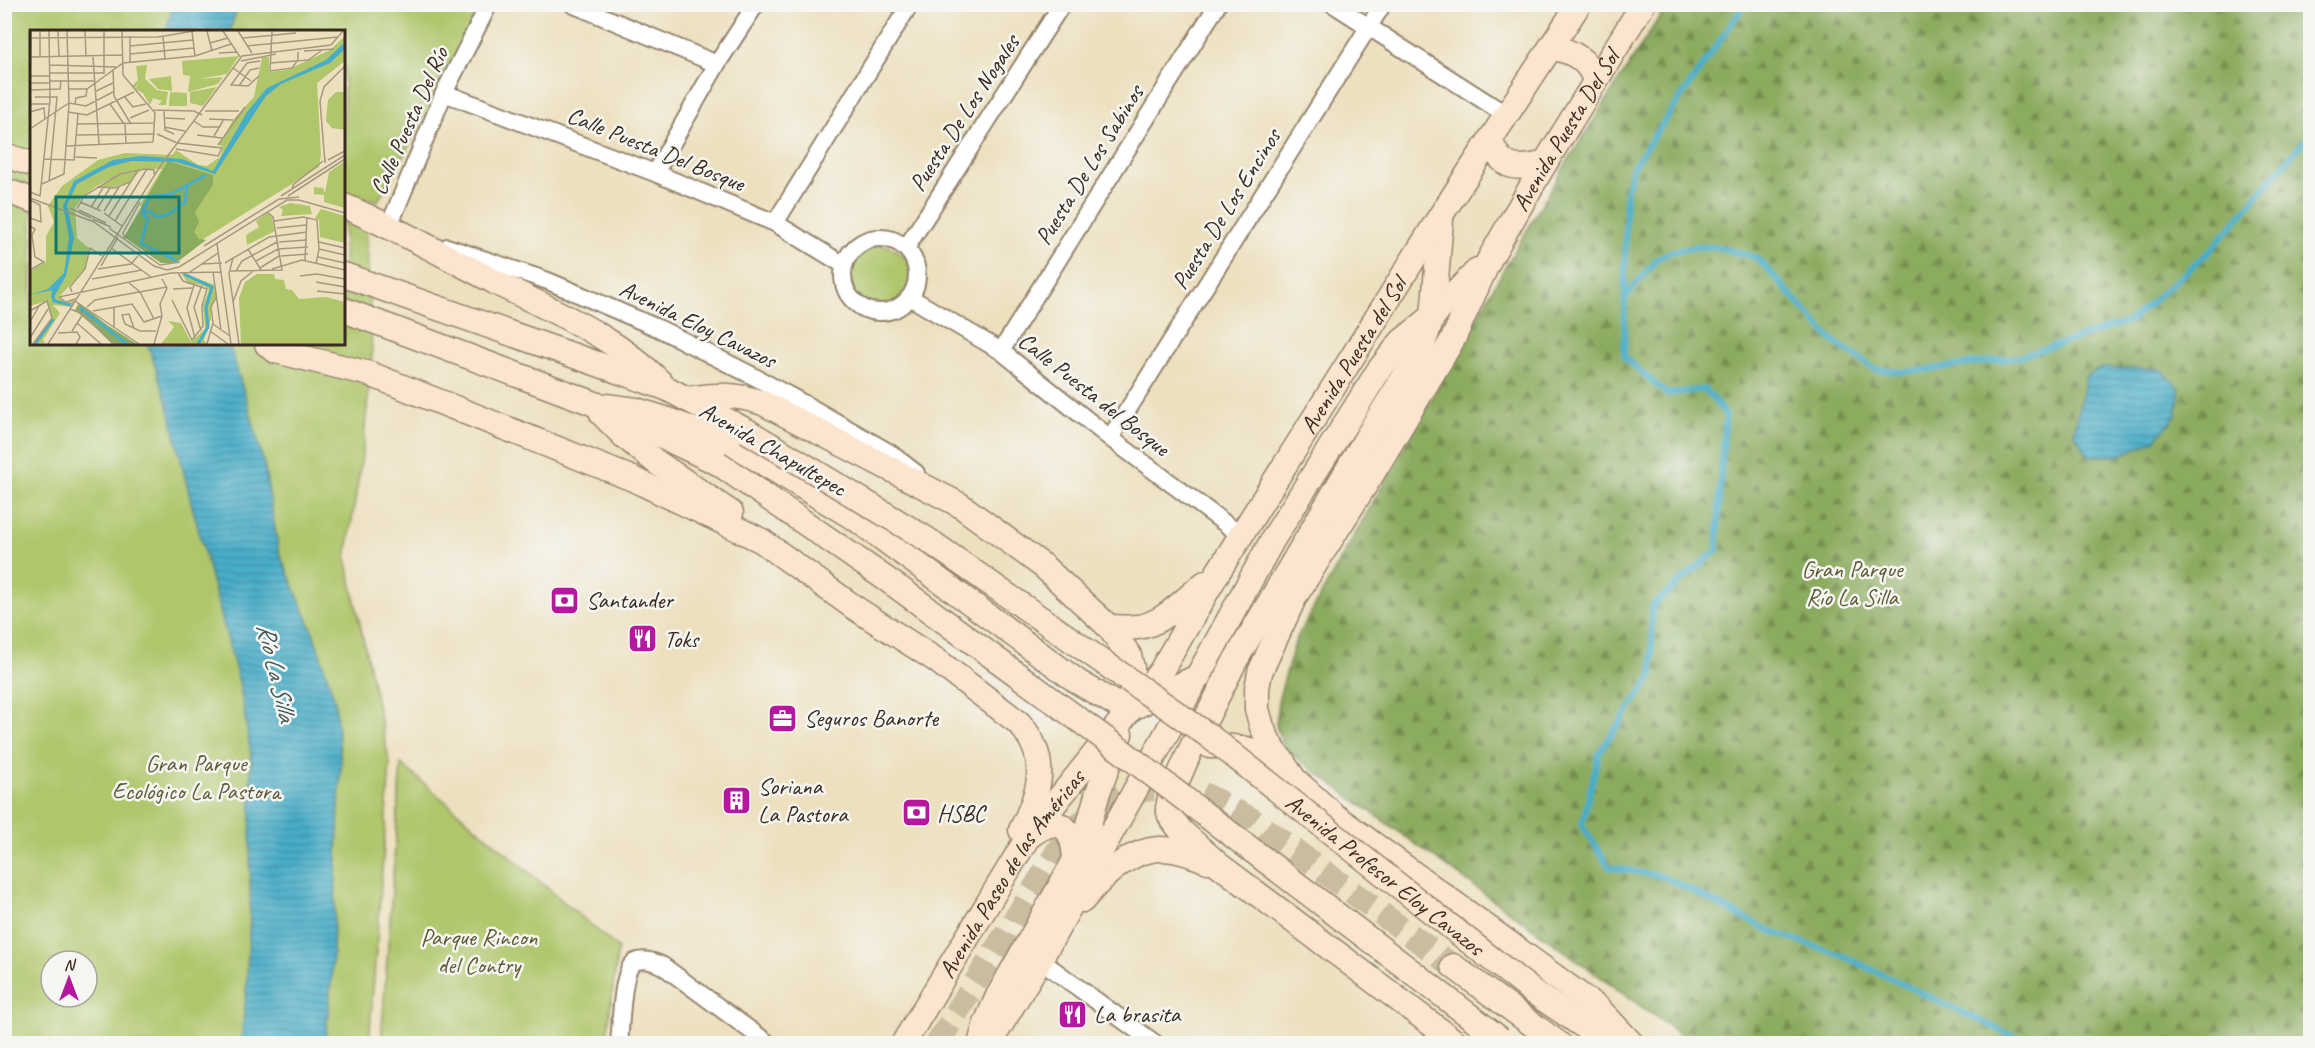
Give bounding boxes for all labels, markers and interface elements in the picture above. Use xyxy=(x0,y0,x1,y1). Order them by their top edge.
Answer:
street label: Puesta De Los Nogales xyxy=(902,27,1027,197)
inset map xyxy=(30,30,345,345)
street label: Calle Puesta Del Río xyxy=(363,41,456,200)
street label: Avenida Puesta Del Sol xyxy=(1505,41,1628,217)
street label: Puesta De Los Sabinos xyxy=(1028,77,1152,250)
street label: Calle Puesta Del Bosque xyxy=(563,100,751,199)
street label: Puesta De Los Encinos xyxy=(1165,122,1288,295)
street label: Avenida Puesta del Sol xyxy=(1293,268,1415,439)
street label: Avenida Eloy Cavazos xyxy=(615,273,783,376)
street label: Calle Puesta del Bosque xyxy=(1012,325,1178,464)
street label: Avenida Chapultepec xyxy=(694,395,853,504)
park label: Gran Parque Río La Silla xyxy=(1801,554,1905,612)
bank icon: Santander xyxy=(549,584,581,616)
place label: Santander xyxy=(586,585,675,615)
water label: Río La Silla xyxy=(249,620,304,727)
restaurant icon: Toks xyxy=(627,623,659,655)
place label: Toks xyxy=(664,624,700,654)
office icon: Seguros Banorte xyxy=(767,702,799,734)
place label: Seguros Banorte xyxy=(804,703,940,733)
park label: Gran Parque Ecológico La Pastora xyxy=(112,748,282,806)
street label: Avenida Paseo de las Américas xyxy=(932,762,1092,983)
place label: Soriana La Pastora xyxy=(758,771,849,829)
building icon: Soriana La Pastora xyxy=(721,784,753,816)
street label: Avenida Profesor Eloy Cavazos xyxy=(1280,787,1492,964)
bank icon: HSBC xyxy=(900,797,932,829)
place label: HSBC xyxy=(937,798,988,828)
park label: Parque Rincon del Contry xyxy=(421,922,538,980)
north arrow xyxy=(39,949,99,1009)
text: N xyxy=(64,955,77,975)
restaurant icon: La brasita xyxy=(1057,998,1089,1030)
place label: La brasita xyxy=(1094,999,1182,1029)

